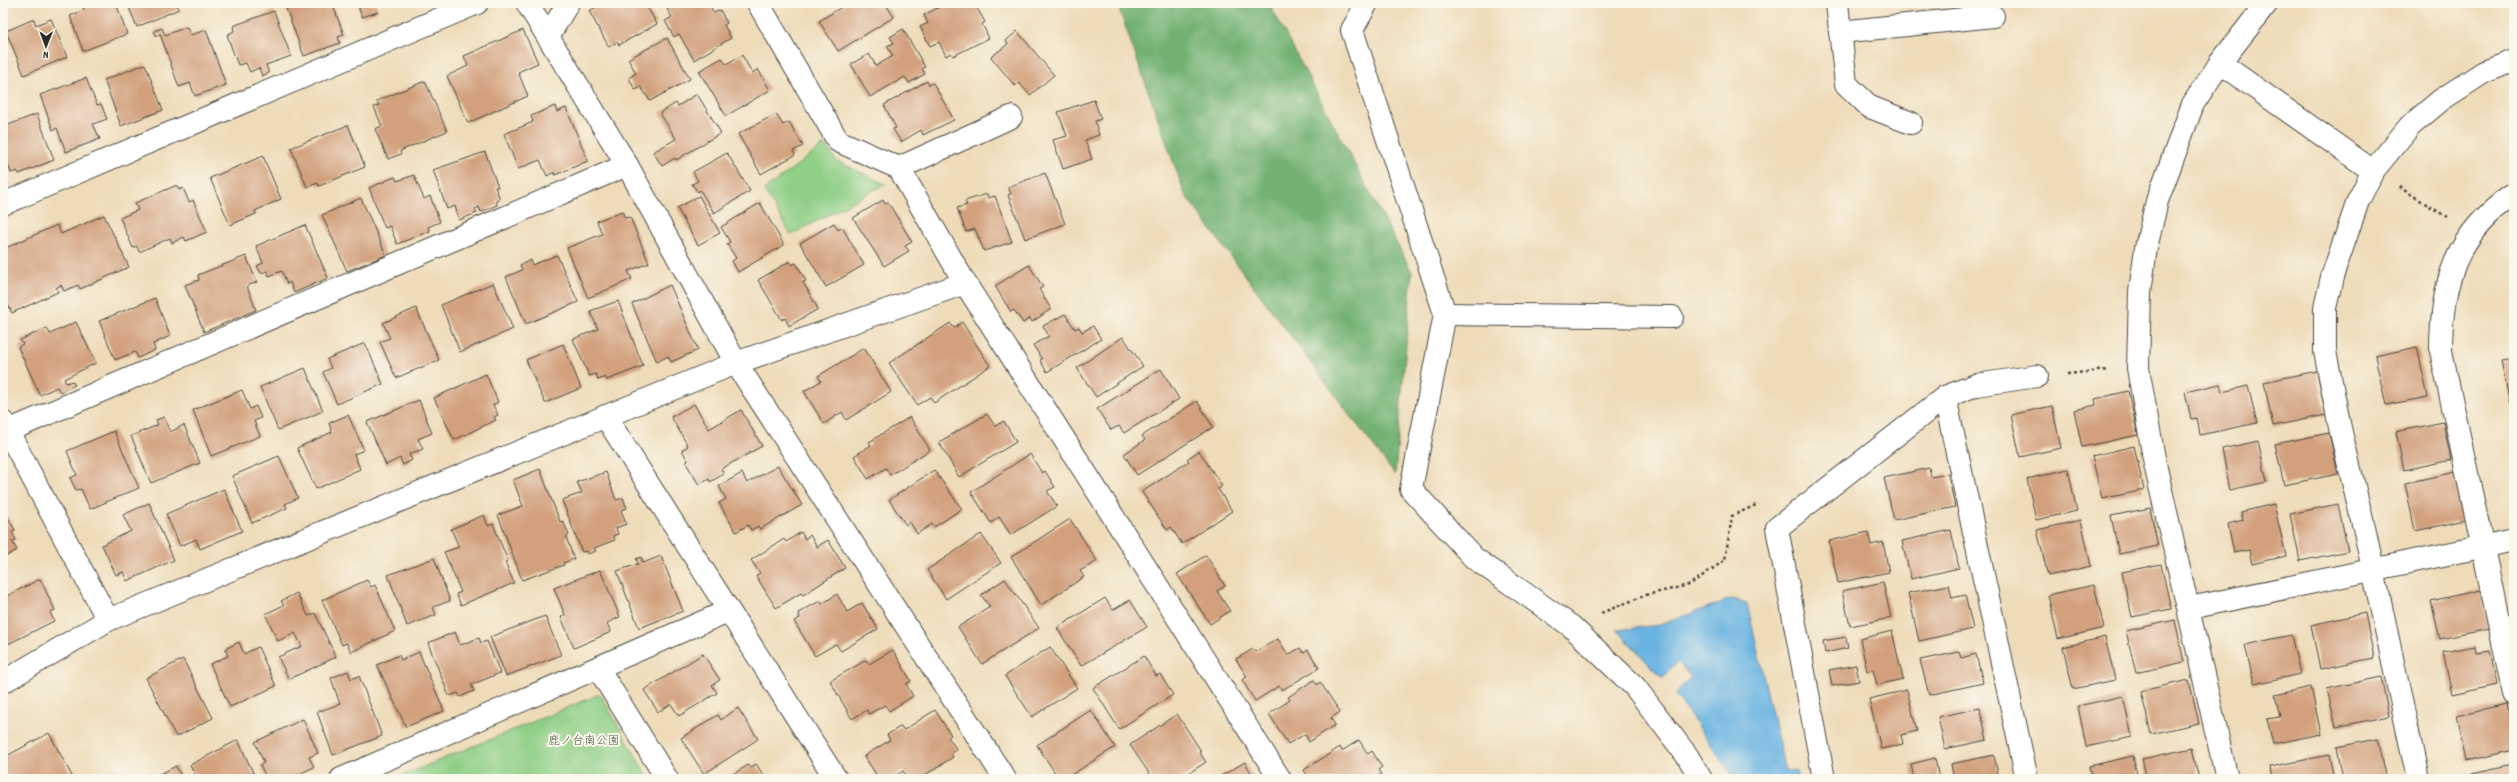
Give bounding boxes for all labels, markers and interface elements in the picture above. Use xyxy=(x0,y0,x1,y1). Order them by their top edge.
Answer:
north arrow xyxy=(26,26,66,66)
text: N xyxy=(42,46,49,62)
park label: 鹿ノ台南公園 xyxy=(548,733,620,750)

